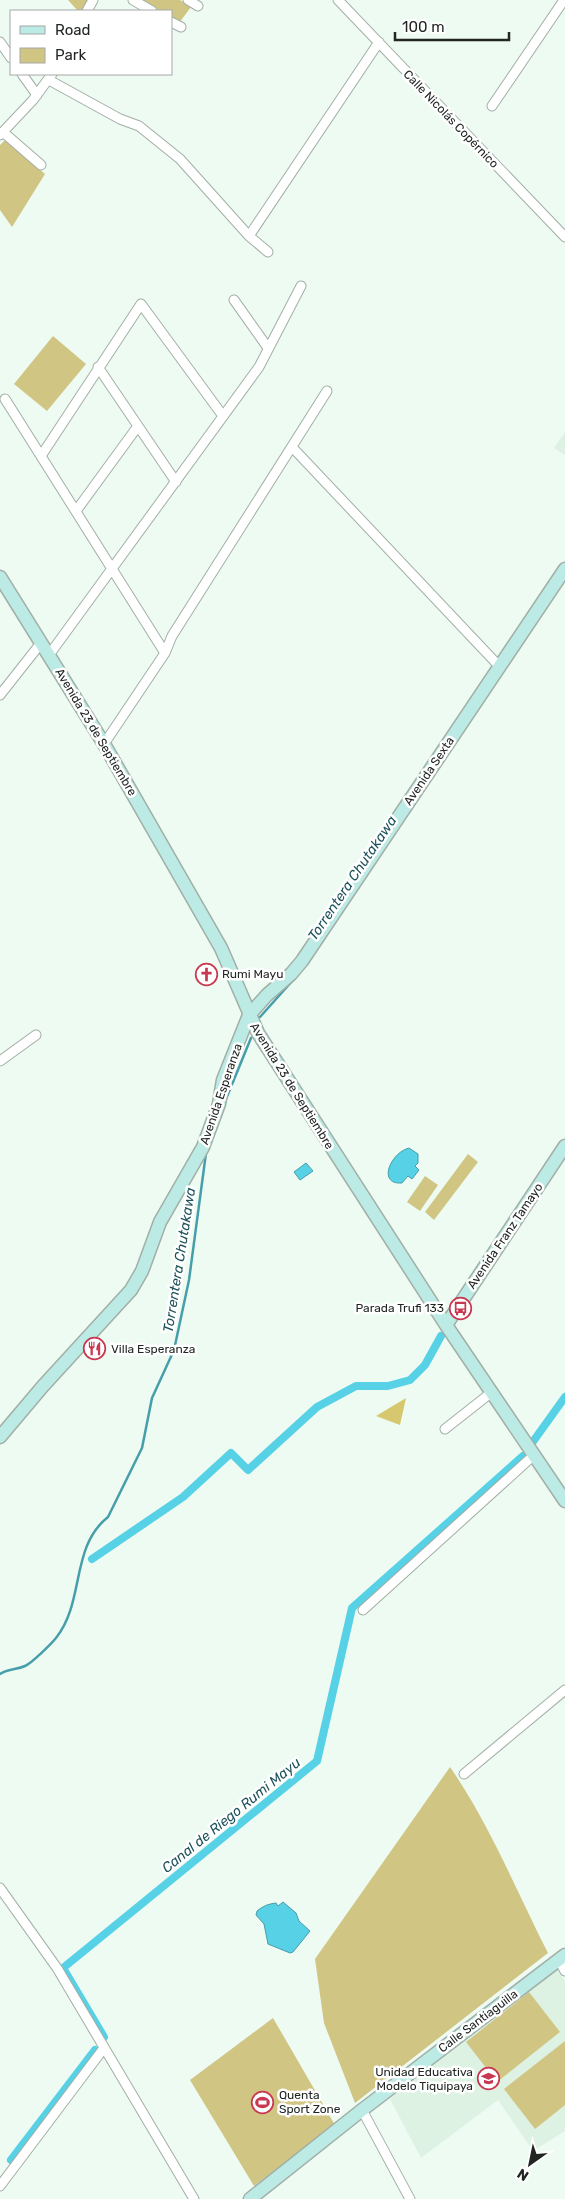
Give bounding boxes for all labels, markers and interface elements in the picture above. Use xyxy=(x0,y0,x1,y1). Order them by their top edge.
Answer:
legend xyxy=(10,10,172,75)
scale bar xyxy=(395,10,509,42)
text: 100 m xyxy=(402,18,444,36)
text: Road xyxy=(55,21,91,39)
text: Park xyxy=(55,46,86,64)
street label: Calle Nicolás Copérnico xyxy=(401,67,501,171)
street label: Avenida 23 de Septiembre xyxy=(52,666,140,799)
street label: Avenida Sexta xyxy=(401,734,457,808)
water label: Torrentera Chutakawa xyxy=(304,813,400,944)
church icon: Rumi Mayu xyxy=(194,962,218,986)
place label: Rumi Mayu xyxy=(222,967,283,981)
street label: Avenida 23 de Septiembre xyxy=(247,1020,337,1152)
street label: Avenida Esperanza xyxy=(197,1042,245,1146)
street label: Avenida Franz Tamayo xyxy=(464,1180,546,1292)
water label: Torrentera Chutakawa xyxy=(160,1186,199,1334)
bus stop icon: Parada Trufi 133 xyxy=(448,1296,472,1320)
place label: Parada Trufi 133 xyxy=(355,1301,444,1315)
restaurant icon: Villa Esperanza xyxy=(83,1337,107,1361)
place label: Villa Esperanza xyxy=(111,1342,195,1356)
water label: Canal de Riego Rumi Mayu xyxy=(159,1754,305,1877)
street label: Calle Santiaguilla xyxy=(436,1987,520,2055)
place label: Unidad Educativa Modelo Tiquipaya xyxy=(375,2065,473,2093)
school or university icon: Unidad Educativa Modelo Tiquipaya xyxy=(477,2067,501,2091)
place label: Quenta Sport Zone xyxy=(279,2088,341,2116)
sports icon: Quenta Sport Zone xyxy=(251,2090,275,2114)
north arrow xyxy=(505,2139,555,2189)
text: N xyxy=(514,2165,532,2184)

